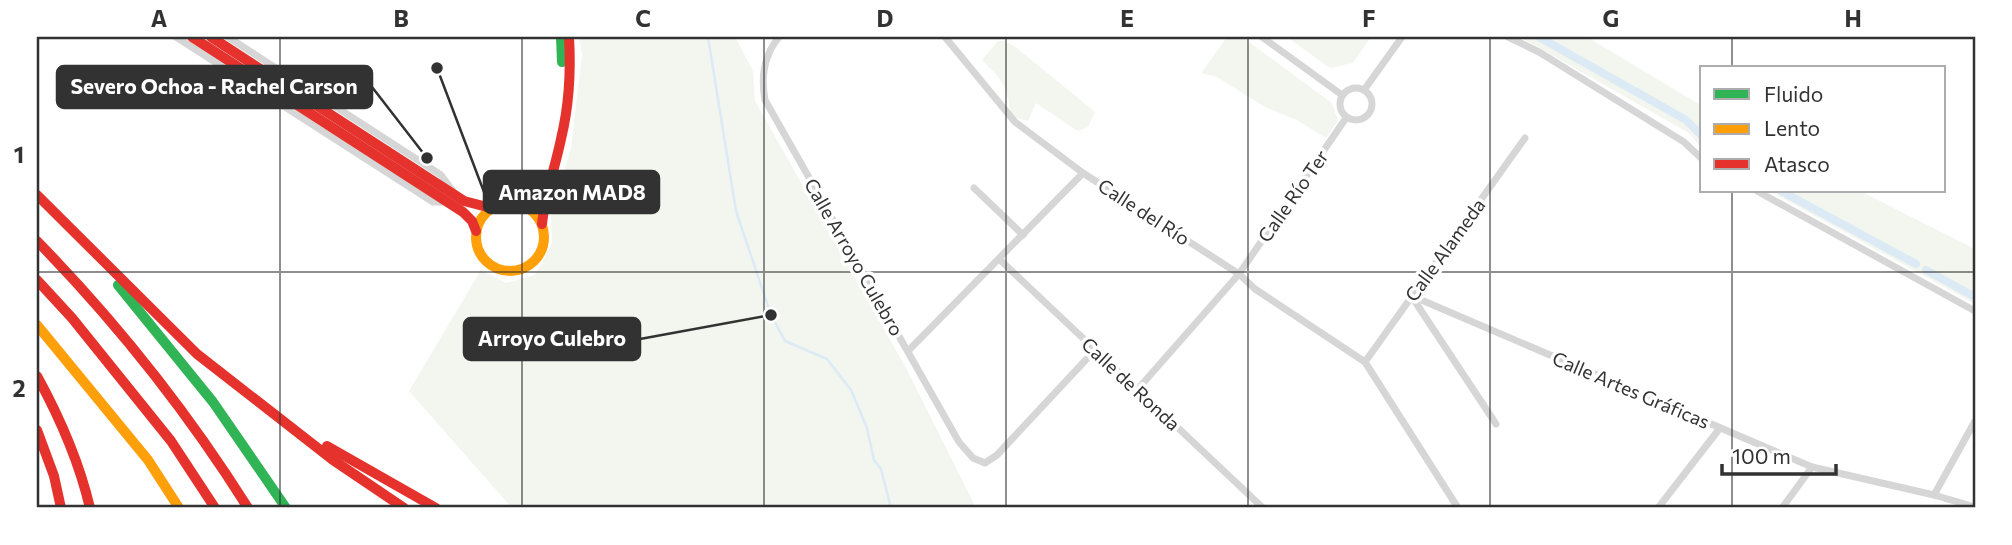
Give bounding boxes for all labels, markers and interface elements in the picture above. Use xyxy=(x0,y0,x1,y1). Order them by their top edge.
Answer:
text: A xyxy=(151,4,168,32)
text: B xyxy=(393,4,409,32)
text: C xyxy=(635,4,651,32)
text: D xyxy=(877,4,894,32)
text: E xyxy=(1120,4,1134,32)
text: F xyxy=(1362,4,1376,32)
text: G xyxy=(1603,4,1619,32)
text: H xyxy=(1844,4,1862,32)
callout: Severo Ochoa - Rachel Carson xyxy=(57,66,372,108)
legend xyxy=(1700,66,1946,192)
text: Severo Ochoa - Rachel Carson xyxy=(70,73,358,98)
text: Fluido xyxy=(1764,81,1823,106)
text: Lento xyxy=(1764,115,1820,140)
text: 1 xyxy=(14,140,24,168)
street label: Calle Río Ter xyxy=(1252,145,1333,246)
text: Atasco xyxy=(1764,151,1830,176)
callout: Amazon MAD8 xyxy=(484,171,659,213)
street label: Calle del Río xyxy=(1094,173,1194,250)
street label: Calle Arroyo Culebro xyxy=(800,174,909,340)
text: Amazon MAD8 xyxy=(498,179,646,204)
street label: Calle Alameda xyxy=(1400,194,1490,306)
callout: Arroyo Culebro xyxy=(464,318,640,360)
text: Arroyo Culebro xyxy=(478,325,626,350)
street label: Calle de Ronda xyxy=(1077,332,1185,435)
street label: Calle Artes Gráficas xyxy=(1549,346,1713,433)
text: 2 xyxy=(12,374,26,402)
scale bar xyxy=(1722,433,1835,477)
text: 100 m xyxy=(1732,443,1791,468)

